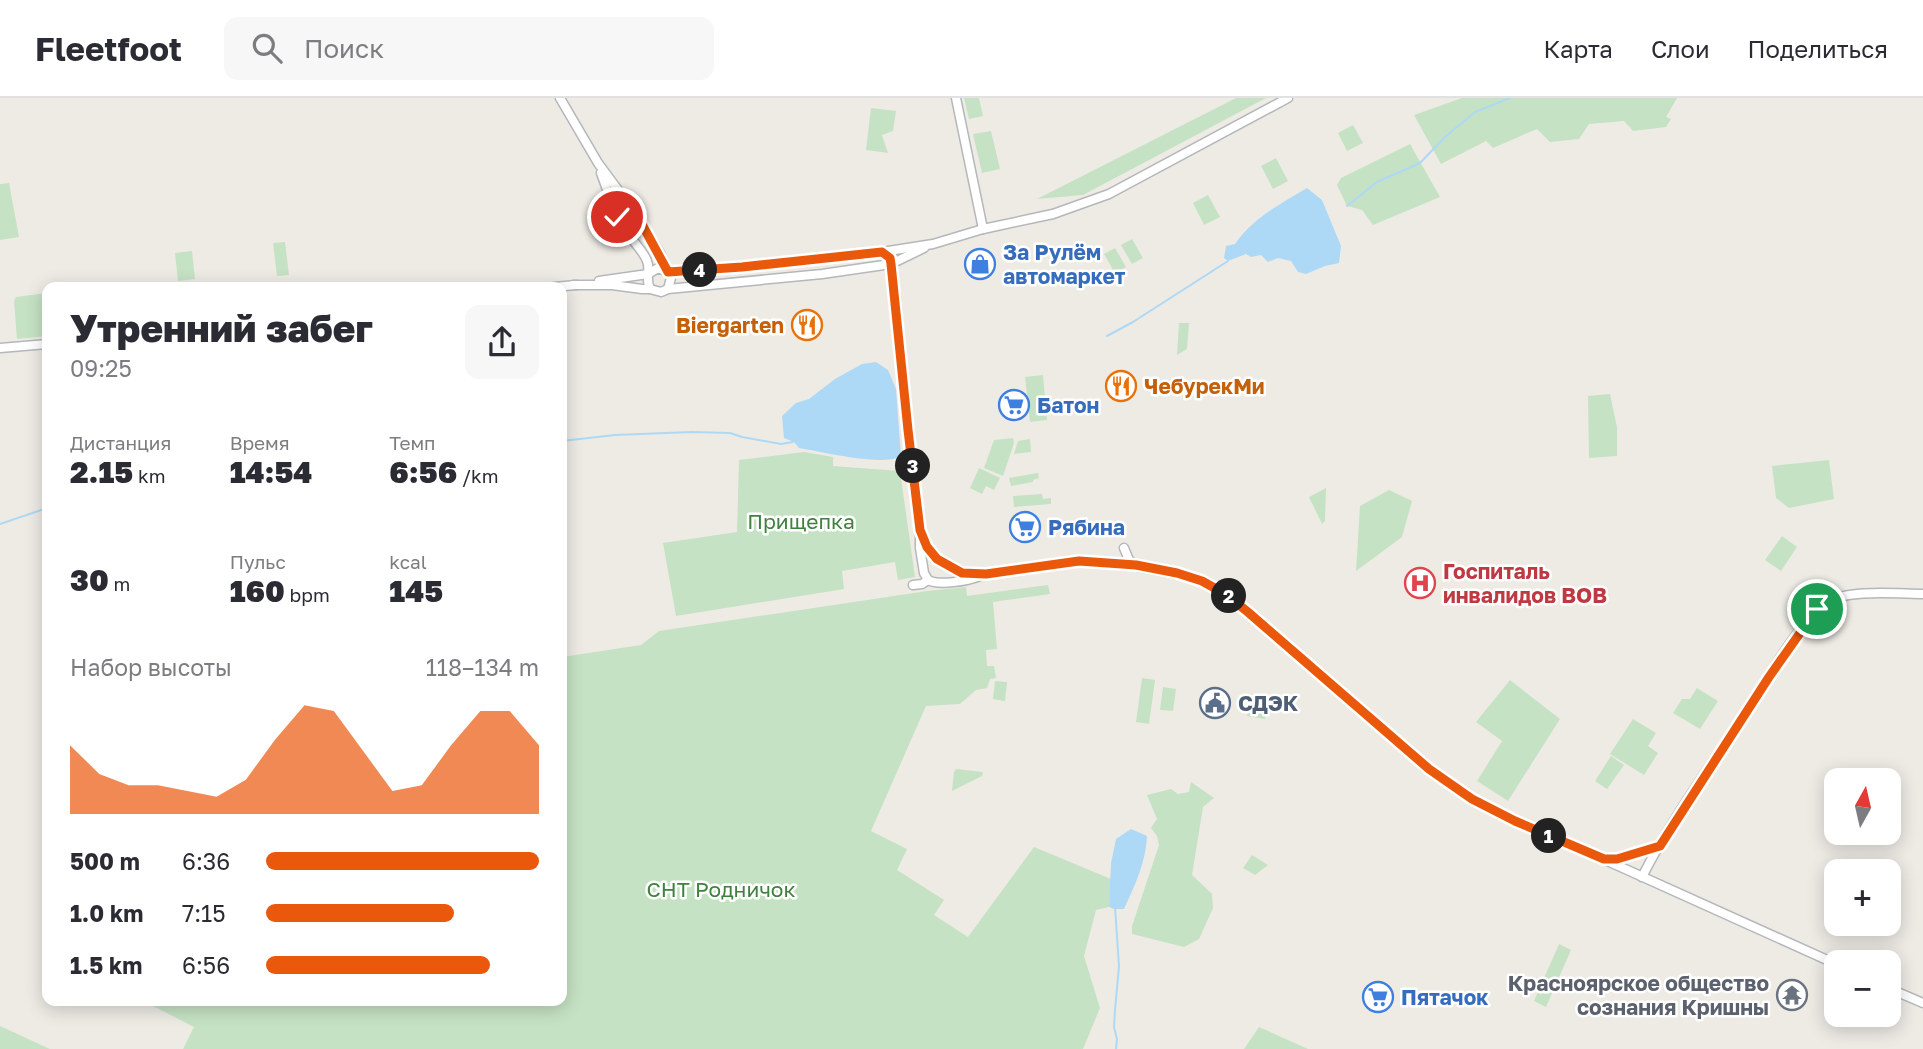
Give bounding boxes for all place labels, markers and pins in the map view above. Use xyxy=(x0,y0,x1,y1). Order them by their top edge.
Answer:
pin xyxy=(587,187,647,247)
place label: За Рулём автомаркет xyxy=(1003,239,1126,289)
shop icon: За Рулём автомаркет xyxy=(963,247,997,281)
pin: 4 xyxy=(682,252,718,288)
restaurant icon: Biergarten xyxy=(790,308,824,342)
place label: Biergarten xyxy=(676,312,784,338)
restaurant icon: ЧебурекМи xyxy=(1104,369,1138,403)
place label: ЧебурекМи xyxy=(1144,373,1265,399)
supermarket icon: Батон xyxy=(997,388,1031,422)
place label: Батон xyxy=(1037,392,1099,418)
pin: 3 xyxy=(895,448,930,484)
supermarket icon: Рябина xyxy=(1008,510,1042,544)
place label: Рябина xyxy=(1048,514,1125,540)
place label: Госпиталь инвалидов ВОВ xyxy=(1443,558,1607,608)
hospital icon: Госпиталь инвалидов ВОВ xyxy=(1403,566,1437,600)
pin: 2 xyxy=(1212,578,1246,614)
pin xyxy=(1787,579,1847,639)
public building icon: СДЭК xyxy=(1198,686,1232,720)
place label: СДЭК xyxy=(1238,690,1299,716)
pin: 1 xyxy=(1532,818,1566,854)
place label: Красноярское общество сознания Кришны xyxy=(1508,970,1769,1020)
temple icon: Красноярское общество сознания Кришны xyxy=(1775,978,1809,1012)
supermarket icon: Пятачок xyxy=(1361,980,1395,1014)
place label: Пятачок xyxy=(1401,984,1488,1010)

